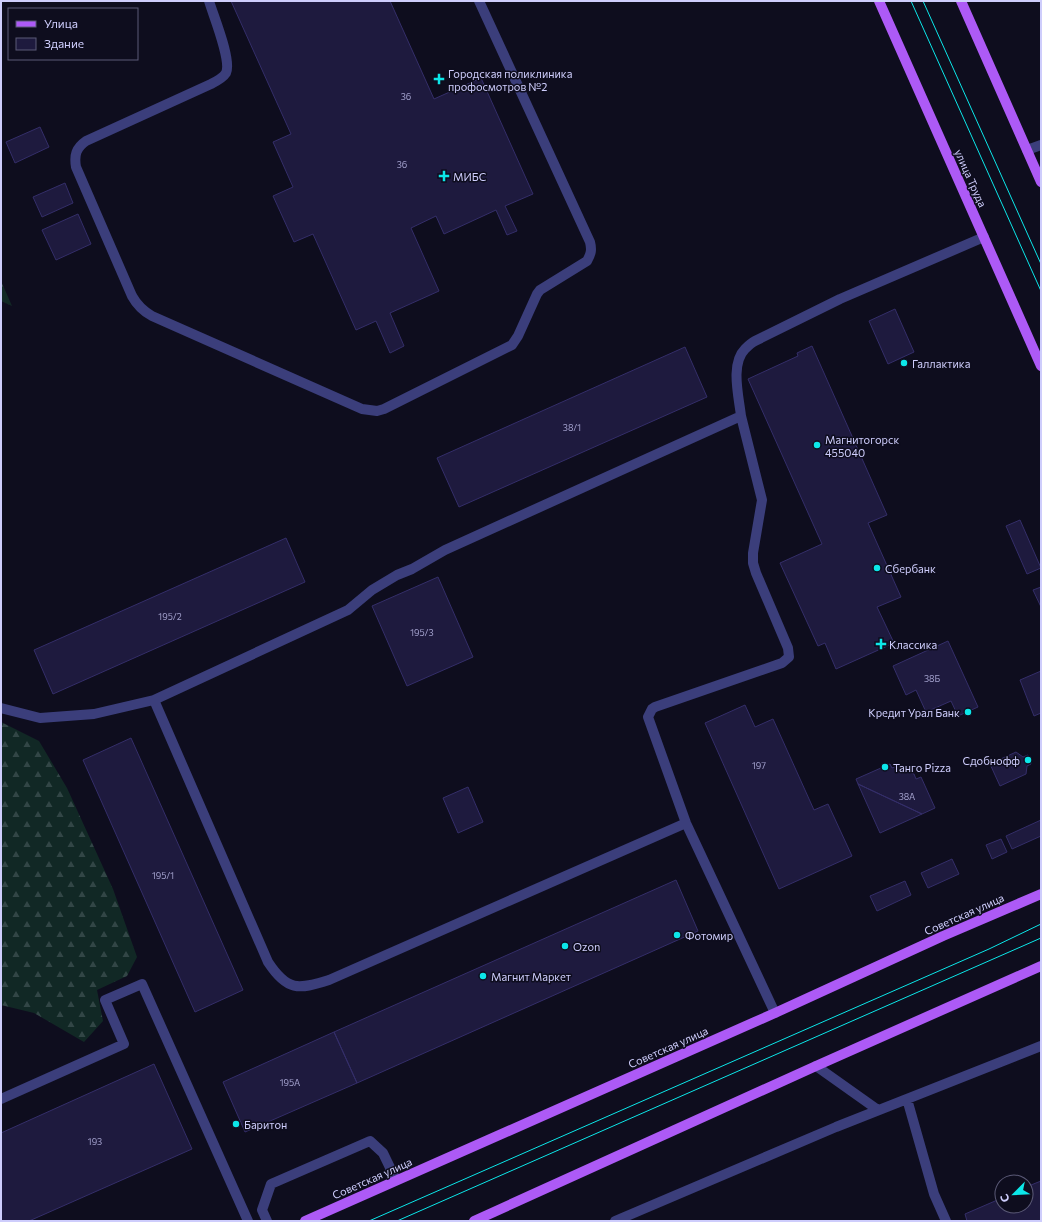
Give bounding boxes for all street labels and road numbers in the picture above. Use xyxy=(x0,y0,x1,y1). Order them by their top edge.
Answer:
street label: улица Труда xyxy=(952,147,990,209)
street label: Советская улица xyxy=(922,891,1006,937)
street label: Советская улица xyxy=(626,1024,710,1070)
street label: Советская улица xyxy=(330,1155,414,1201)

